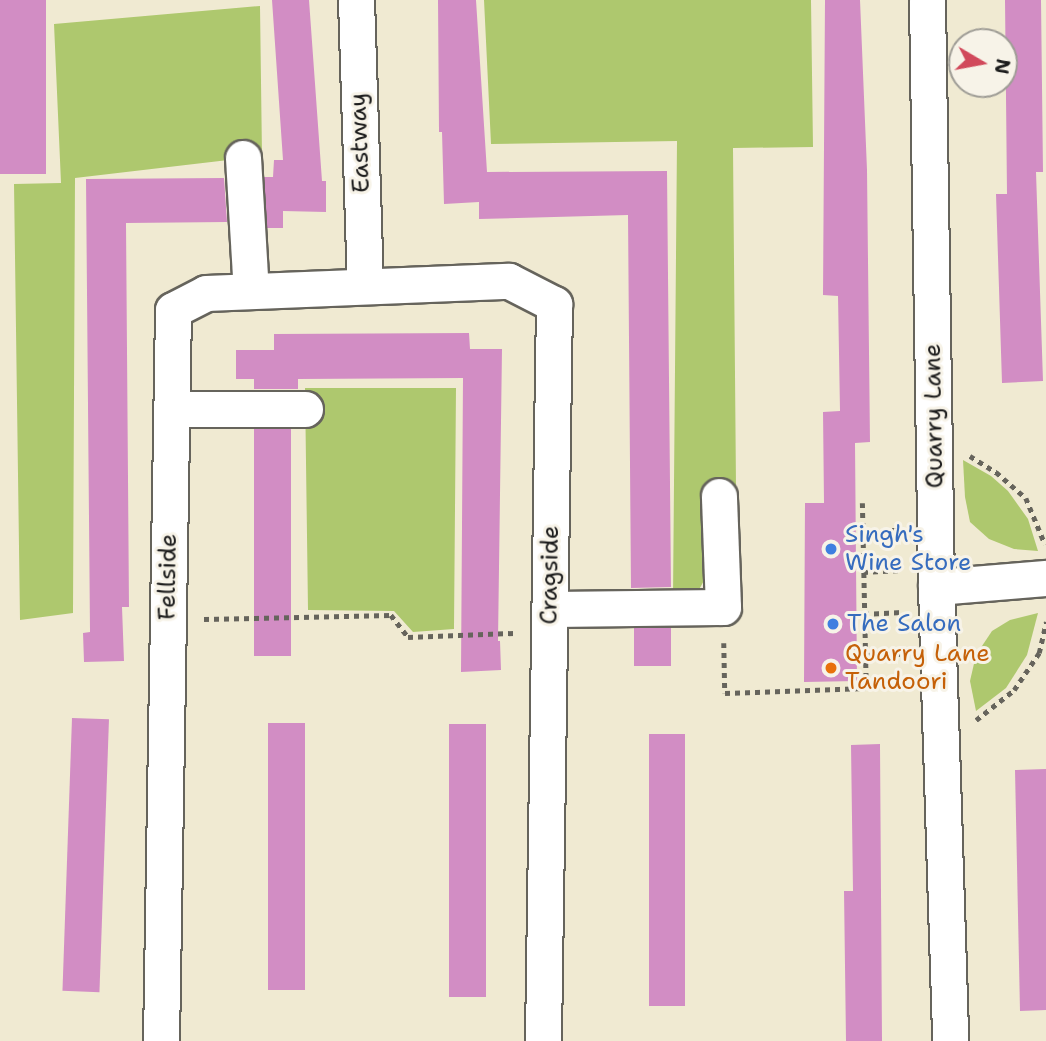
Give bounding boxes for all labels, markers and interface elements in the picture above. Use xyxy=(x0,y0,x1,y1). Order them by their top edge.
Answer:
north arrow xyxy=(948,28,1018,98)
text: N xyxy=(989,57,1016,76)
street label: Eastway xyxy=(344,93,376,193)
street label: Quarry Lane xyxy=(918,343,950,489)
place label: Singh's Wine Store xyxy=(845,521,972,577)
street label: Cragside xyxy=(535,525,565,625)
street label: Fellside xyxy=(153,533,183,621)
marker: Singh's Wine Store xyxy=(823,541,839,557)
place label: The Salon xyxy=(847,610,961,638)
marker: The Salon xyxy=(825,616,841,632)
place label: Quarry Lane Tandoori xyxy=(845,640,990,696)
marker: Quarry Lane Tandoori xyxy=(823,660,839,676)

